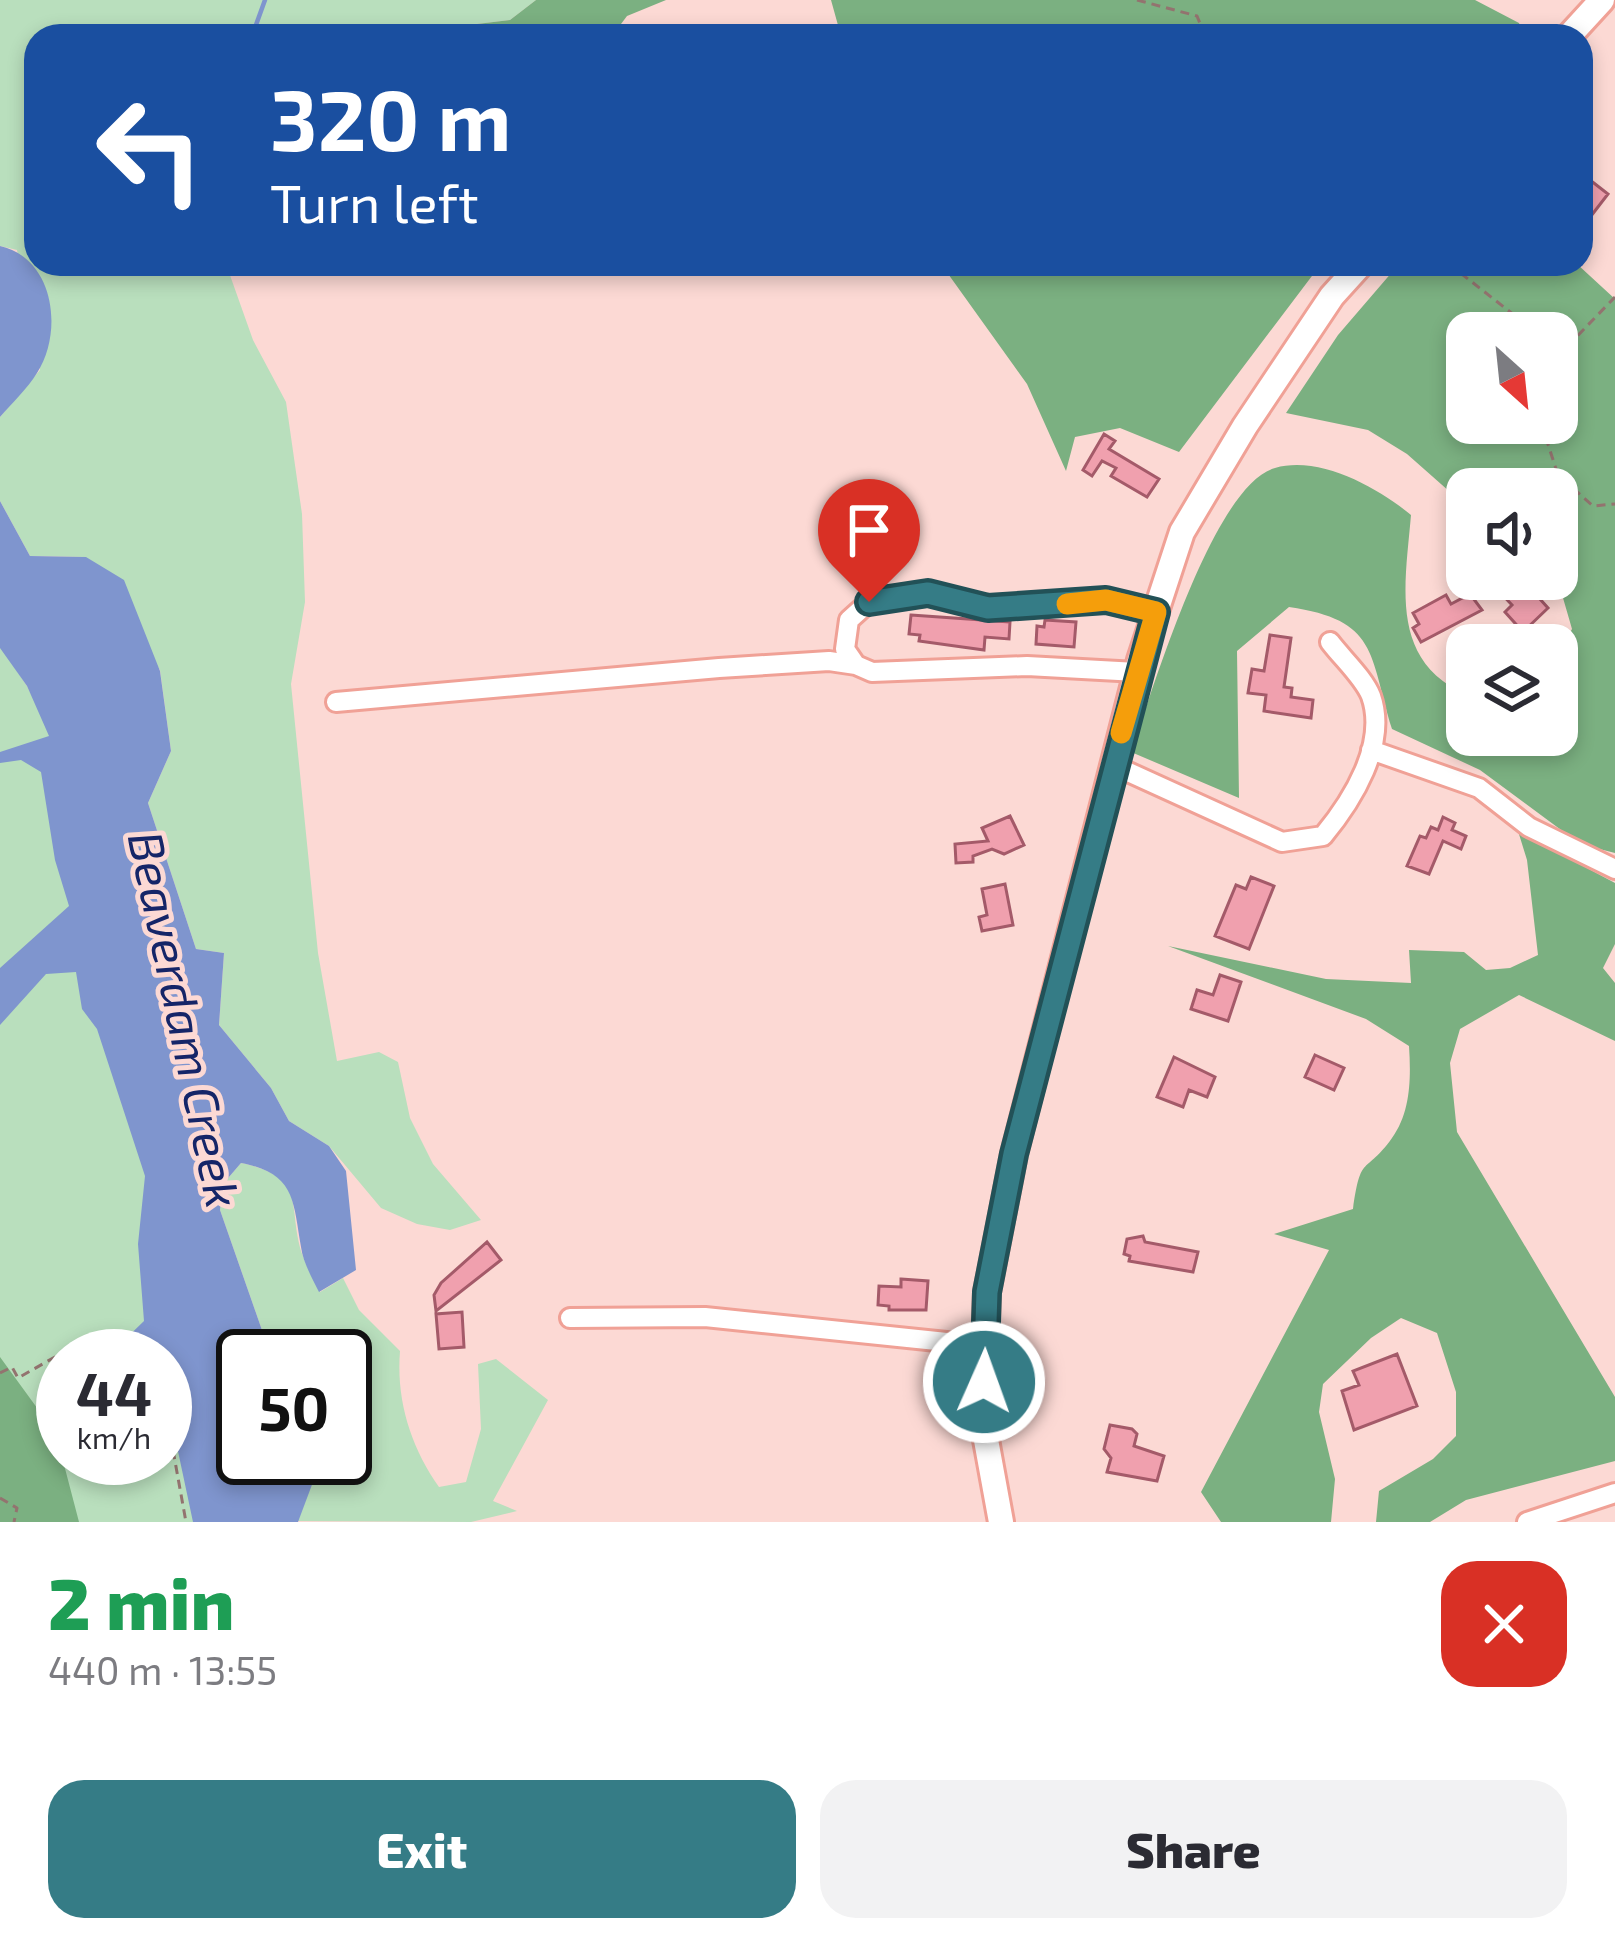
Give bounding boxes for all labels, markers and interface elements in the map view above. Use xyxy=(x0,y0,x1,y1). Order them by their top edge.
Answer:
text: 320 m xyxy=(270,67,512,168)
icon: left xyxy=(72,72,228,228)
text: Turn left xyxy=(270,169,479,234)
north arrow xyxy=(1446,312,1578,444)
map controls xyxy=(1446,312,1578,756)
button: sound xyxy=(1446,468,1578,600)
pin xyxy=(818,479,920,602)
icon: arrive xyxy=(836,497,902,563)
button: layers xyxy=(1446,624,1578,756)
water label: Beaverdam Creek xyxy=(118,826,254,1212)
position arrow xyxy=(921,1319,1047,1445)
speed limit sign: 50 xyxy=(216,1329,372,1485)
text: 44 xyxy=(76,1356,152,1428)
text: km/h xyxy=(77,1419,151,1455)
text: 2 min xyxy=(48,1558,234,1644)
button: close xyxy=(1441,1561,1567,1687)
text: 440 m · 13:55 xyxy=(48,1646,277,1693)
button: Exit xyxy=(48,1780,796,1918)
button: Share xyxy=(820,1780,1567,1918)

